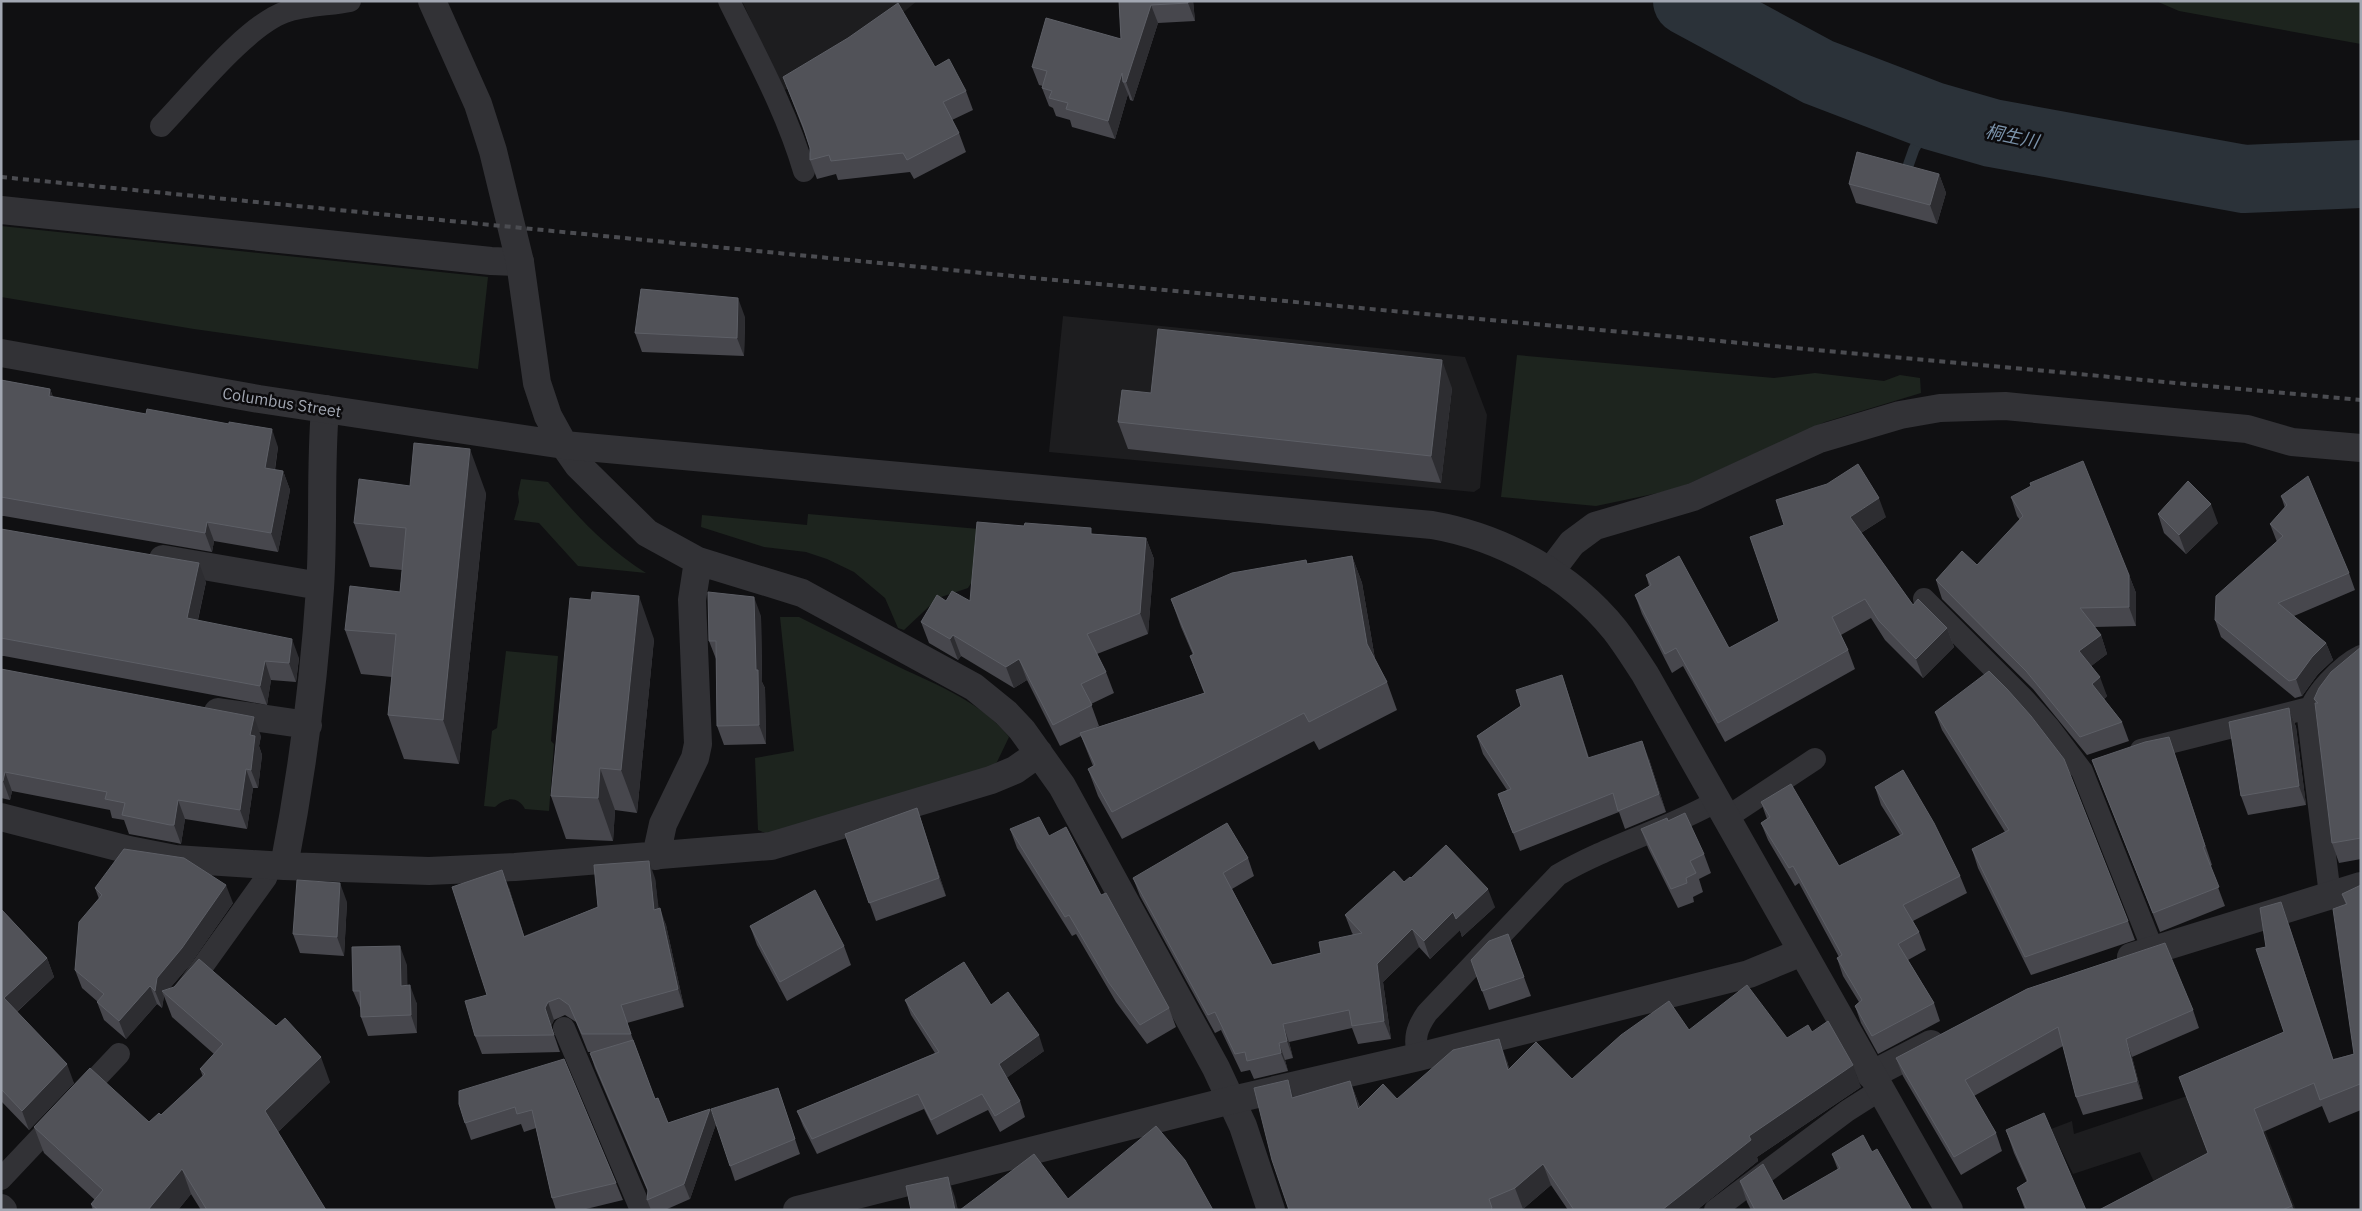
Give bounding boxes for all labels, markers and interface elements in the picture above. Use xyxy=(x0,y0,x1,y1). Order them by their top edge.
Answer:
water label: 桐生川 xyxy=(1983,119,2043,153)
street label: Columbus Street xyxy=(221,383,343,421)

